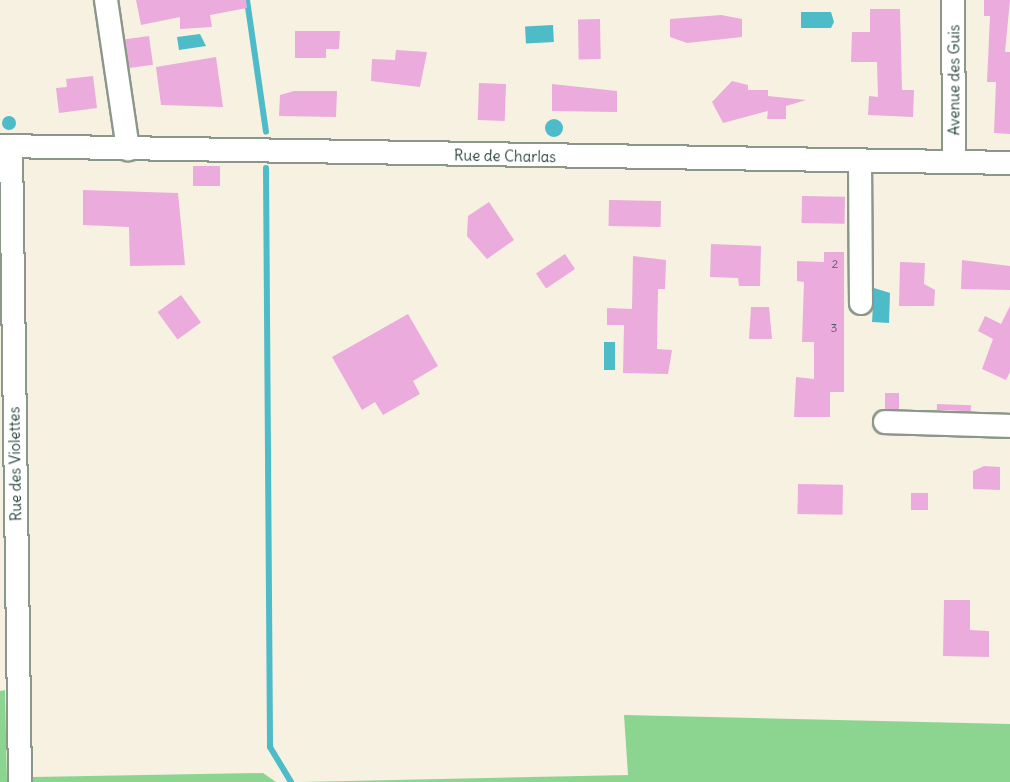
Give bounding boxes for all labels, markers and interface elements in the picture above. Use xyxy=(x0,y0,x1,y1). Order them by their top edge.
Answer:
street label: Avenue des Guis xyxy=(945,25,963,135)
street label: Rue de Charlas xyxy=(454,146,556,166)
house number: 2 xyxy=(832,257,838,271)
house number: 3 xyxy=(831,321,837,335)
street label: Rue des Violettes xyxy=(5,407,25,521)

